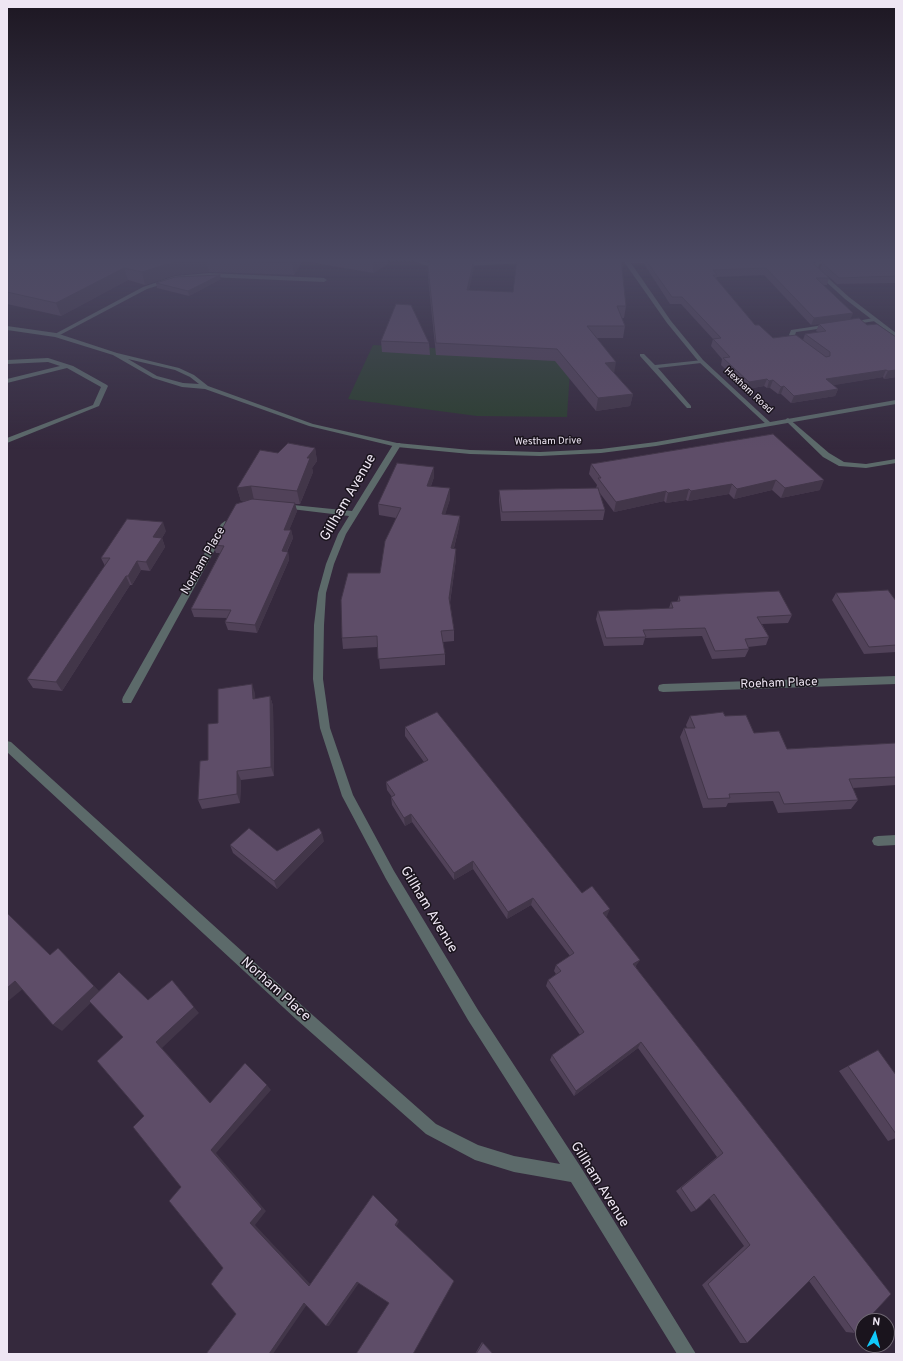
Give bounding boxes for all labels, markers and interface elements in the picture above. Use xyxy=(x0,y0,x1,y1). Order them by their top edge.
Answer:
street label: Hexham Road xyxy=(721,365,775,417)
street label: Westham Drive xyxy=(514,435,582,449)
street label: Gillham Avenue xyxy=(317,451,381,545)
street label: Norham Place xyxy=(179,525,229,597)
street label: Roeham Place xyxy=(740,675,818,693)
street label: Gillham Avenue xyxy=(396,864,460,956)
street label: Norham Place xyxy=(237,954,313,1026)
street label: Gillham Avenue xyxy=(566,1139,632,1231)
north arrow xyxy=(855,1313,895,1353)
text: N xyxy=(871,1315,881,1329)

